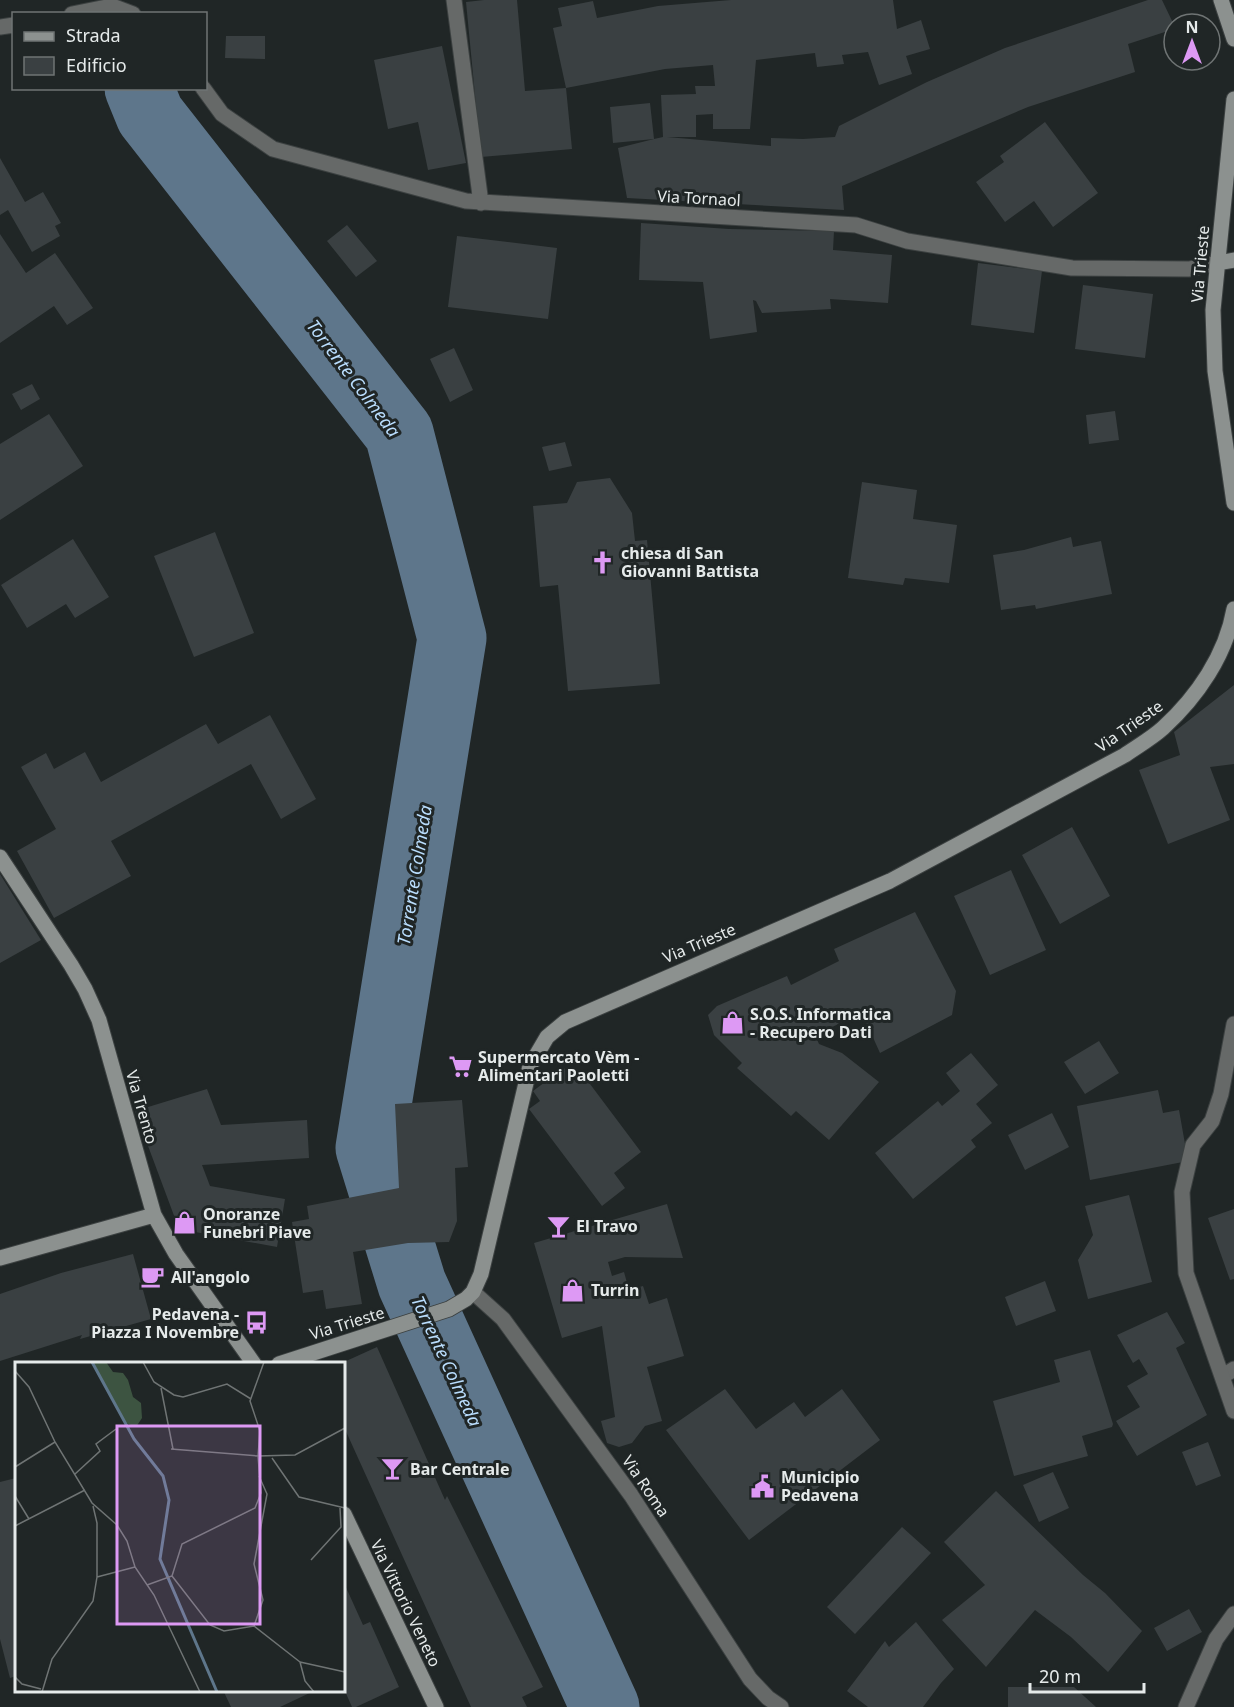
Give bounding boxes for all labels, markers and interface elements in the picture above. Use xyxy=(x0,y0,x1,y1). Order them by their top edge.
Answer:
legend xyxy=(12,12,207,90)
north arrow xyxy=(1162,12,1222,72)
text: N xyxy=(1185,16,1199,38)
text: Strada xyxy=(66,23,121,47)
text: Edificio xyxy=(66,53,127,77)
street label: Via Tornaol xyxy=(657,185,741,211)
street label: Via Trieste xyxy=(1186,225,1214,303)
water label: Torrente Colmeda xyxy=(302,314,406,442)
place label: chiesa di San Giovanni Battista xyxy=(621,542,759,582)
church icon: chiesa di San Giovanni Battista xyxy=(590,549,616,575)
street label: Via Trieste xyxy=(1091,695,1167,757)
water label: Torrente Colmeda xyxy=(391,803,437,947)
street label: Via Trieste xyxy=(659,918,739,968)
place label: S.O.S. Informatica - Recupero Dati xyxy=(750,1003,891,1043)
shop icon: S.O.S. Informatica - Recupero Dati xyxy=(719,1010,745,1036)
place label: Supermercato Vèm - Alimentari Paoletti xyxy=(478,1046,639,1086)
supermarket icon: Supermercato Vèm - Alimentari Paoletti xyxy=(447,1053,473,1079)
street label: Via Trento xyxy=(121,1068,163,1146)
place label: Onoranze Funebri Piave xyxy=(203,1203,311,1243)
shop icon: Onoranze Funebri Piave xyxy=(172,1210,198,1236)
bar icon: El Travo xyxy=(545,1213,571,1239)
place label: El Travo xyxy=(576,1215,638,1237)
cafe icon: All'angolo xyxy=(140,1264,166,1290)
place label: All'angolo xyxy=(171,1266,250,1288)
shop icon: Turrin xyxy=(560,1277,586,1303)
place label: Turrin xyxy=(591,1279,639,1301)
water label: Torrente Colmeda xyxy=(406,1292,488,1430)
street label: Via Trieste xyxy=(307,1301,387,1345)
place label: Pedavena - Piazza I Novembre xyxy=(91,1303,239,1343)
bus stop icon: Pedavena - Piazza I Novembre xyxy=(244,1310,270,1336)
inset map xyxy=(15,1362,345,1692)
street label: Via Roma xyxy=(617,1451,675,1521)
bar icon: Bar Centrale xyxy=(379,1456,405,1482)
place label: Bar Centrale xyxy=(410,1458,509,1480)
place label: Municipio Pedavena xyxy=(781,1466,860,1506)
public building icon: Municipio Pedavena xyxy=(750,1473,776,1499)
street label: Via Vittorio Veneto xyxy=(366,1536,446,1670)
scale bar xyxy=(1030,1656,1144,1694)
text: 20 m xyxy=(1039,1664,1081,1688)

